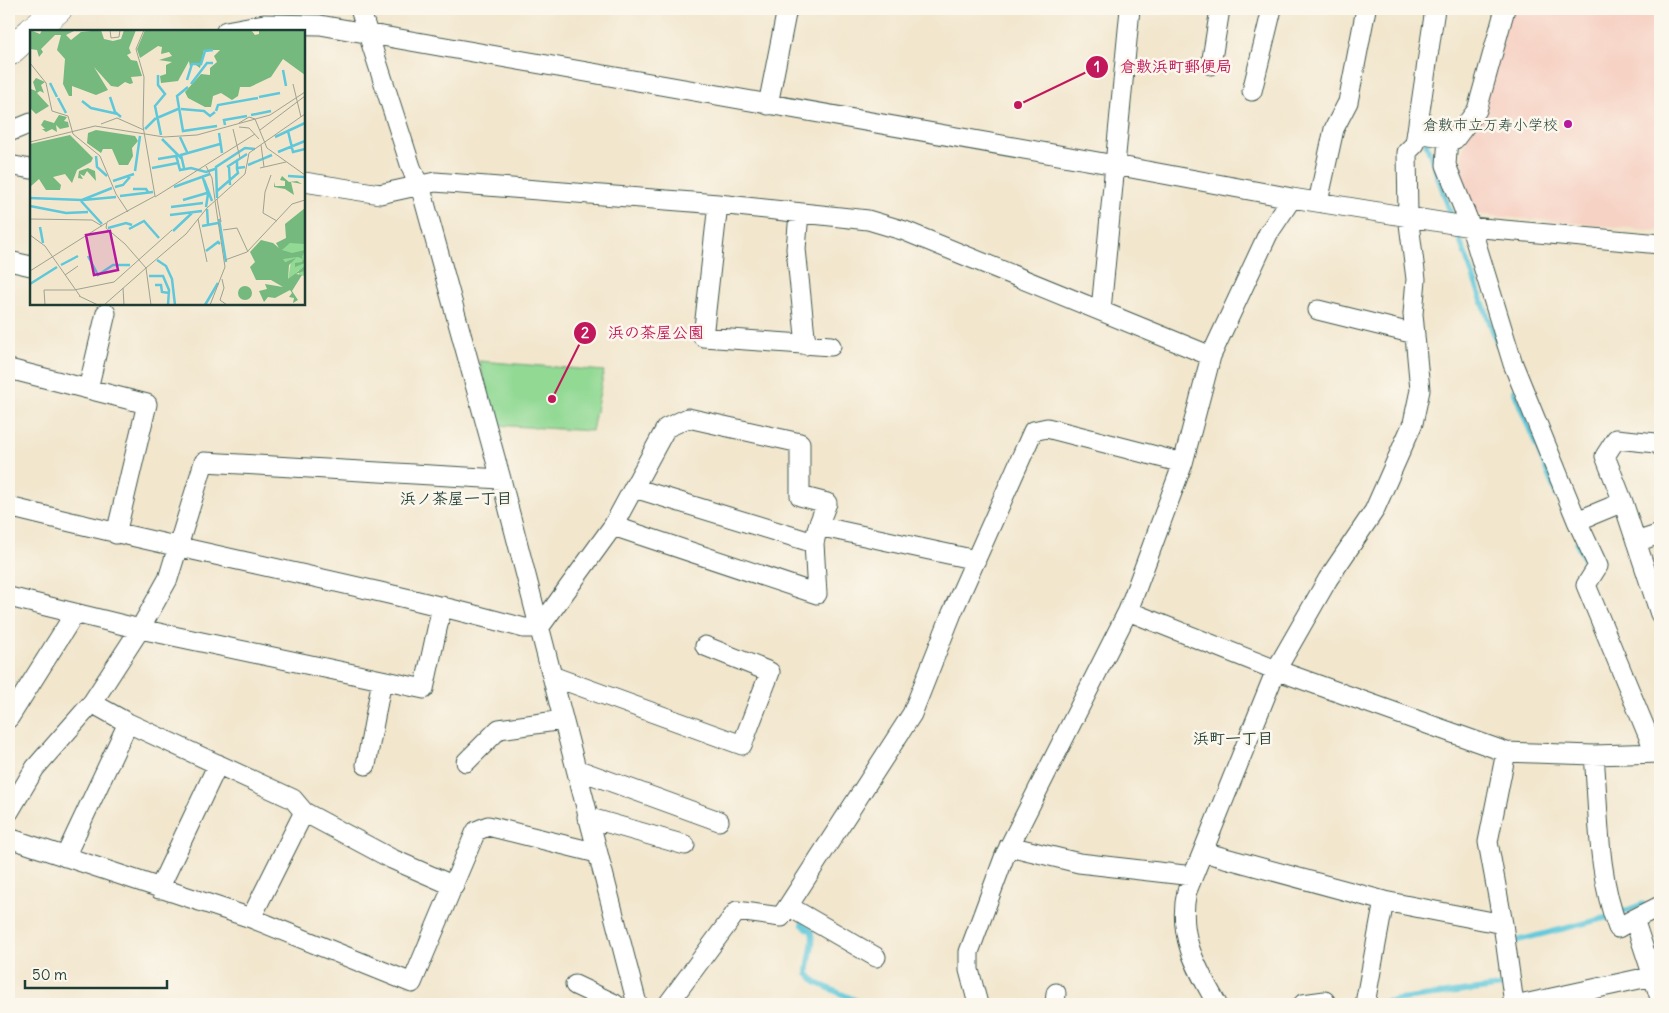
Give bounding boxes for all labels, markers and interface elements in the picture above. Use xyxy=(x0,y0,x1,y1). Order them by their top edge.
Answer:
inset map xyxy=(30,30,305,305)
callout: 倉敷浜町郵便局 xyxy=(1085,51,1242,82)
text: 倉敷浜町郵便局 xyxy=(1120,56,1232,76)
text: 1 xyxy=(1094,57,1100,76)
place label: 倉敷市立万寿小学校 xyxy=(1423,115,1558,134)
marker: 倉敷市立万寿小学校 xyxy=(1562,118,1574,130)
callout: 浜の茶屋公園 xyxy=(573,317,714,348)
text: 浜の茶屋公園 xyxy=(608,322,704,342)
text: 2 xyxy=(581,323,589,342)
district label: 浜ノ茶屋一丁目 xyxy=(400,488,512,508)
district label: 浜町一丁目 xyxy=(1193,728,1273,748)
scale bar xyxy=(25,958,168,990)
text: 50 m xyxy=(32,965,67,984)

